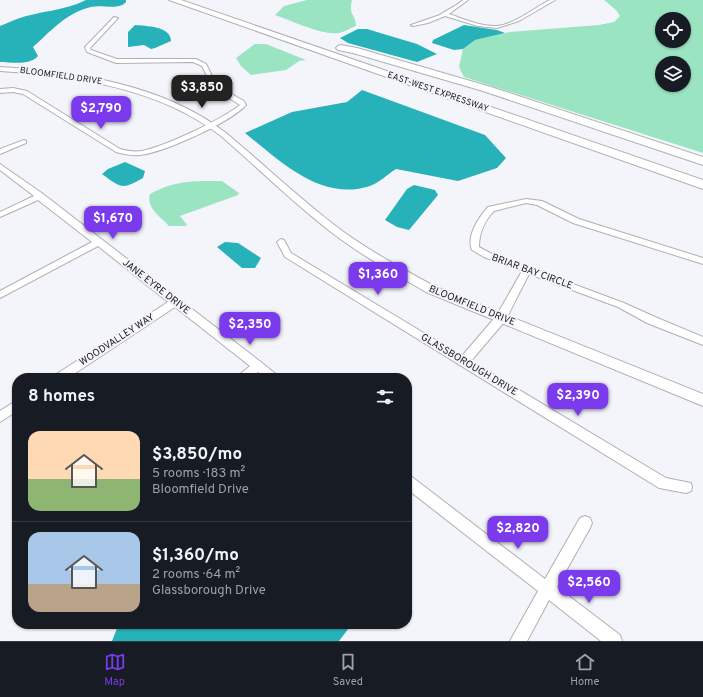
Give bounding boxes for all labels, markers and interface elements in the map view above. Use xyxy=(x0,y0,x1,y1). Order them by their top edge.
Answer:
map controls xyxy=(655,12,691,92)
button: locate xyxy=(655,12,691,48)
button: layers xyxy=(655,56,691,92)
street label: BLOOMFIELD DRIVE xyxy=(19,65,103,87)
street label: EAST-WEST EXPRESSWAY xyxy=(386,69,490,115)
pin: $3,850 xyxy=(169,75,235,109)
text: $3,850 xyxy=(180,80,224,96)
pin: $2,790 xyxy=(68,96,134,130)
text: $2,790 xyxy=(80,101,122,117)
pin: $1,670 xyxy=(80,206,146,240)
text: $1,670 xyxy=(93,211,133,227)
street label: BRIAR BAY CIRCLE xyxy=(490,251,574,293)
street label: JANE EYRE DRIVE xyxy=(119,256,193,318)
pin: $1,360 xyxy=(345,262,411,296)
text: $1,360 xyxy=(358,267,398,283)
street label: BLOOMFIELD DRIVE xyxy=(427,283,517,329)
street label: WOODVALLEY WAY xyxy=(77,311,157,369)
pin: $2,350 xyxy=(217,312,283,346)
text: $2,350 xyxy=(228,317,272,333)
street label: GLASSBOROUGH DRIVE xyxy=(418,331,520,399)
pin: $2,390 xyxy=(545,383,611,417)
text: 8 homes xyxy=(28,386,95,408)
icon: filters xyxy=(374,386,396,408)
text: $2,390 xyxy=(556,388,600,404)
text: $3,850/mo xyxy=(152,444,242,466)
icon: home xyxy=(60,447,108,495)
text: 5 rooms · 183 m² xyxy=(152,466,245,482)
text: Bloomfield Drive xyxy=(152,482,249,498)
pin: $2,820 xyxy=(485,516,551,550)
text: $2,820 xyxy=(496,521,540,537)
text: $1,360/mo xyxy=(152,545,239,567)
icon: home xyxy=(60,548,108,596)
text: 2 rooms · 64 m² xyxy=(152,567,240,583)
pin: $2,560 xyxy=(556,570,622,604)
text: $2,560 xyxy=(567,575,611,591)
text: Glassborough Drive xyxy=(152,583,266,599)
tab: Map xyxy=(104,651,126,689)
tab: Saved xyxy=(333,651,363,689)
tab: Home xyxy=(570,651,599,689)

